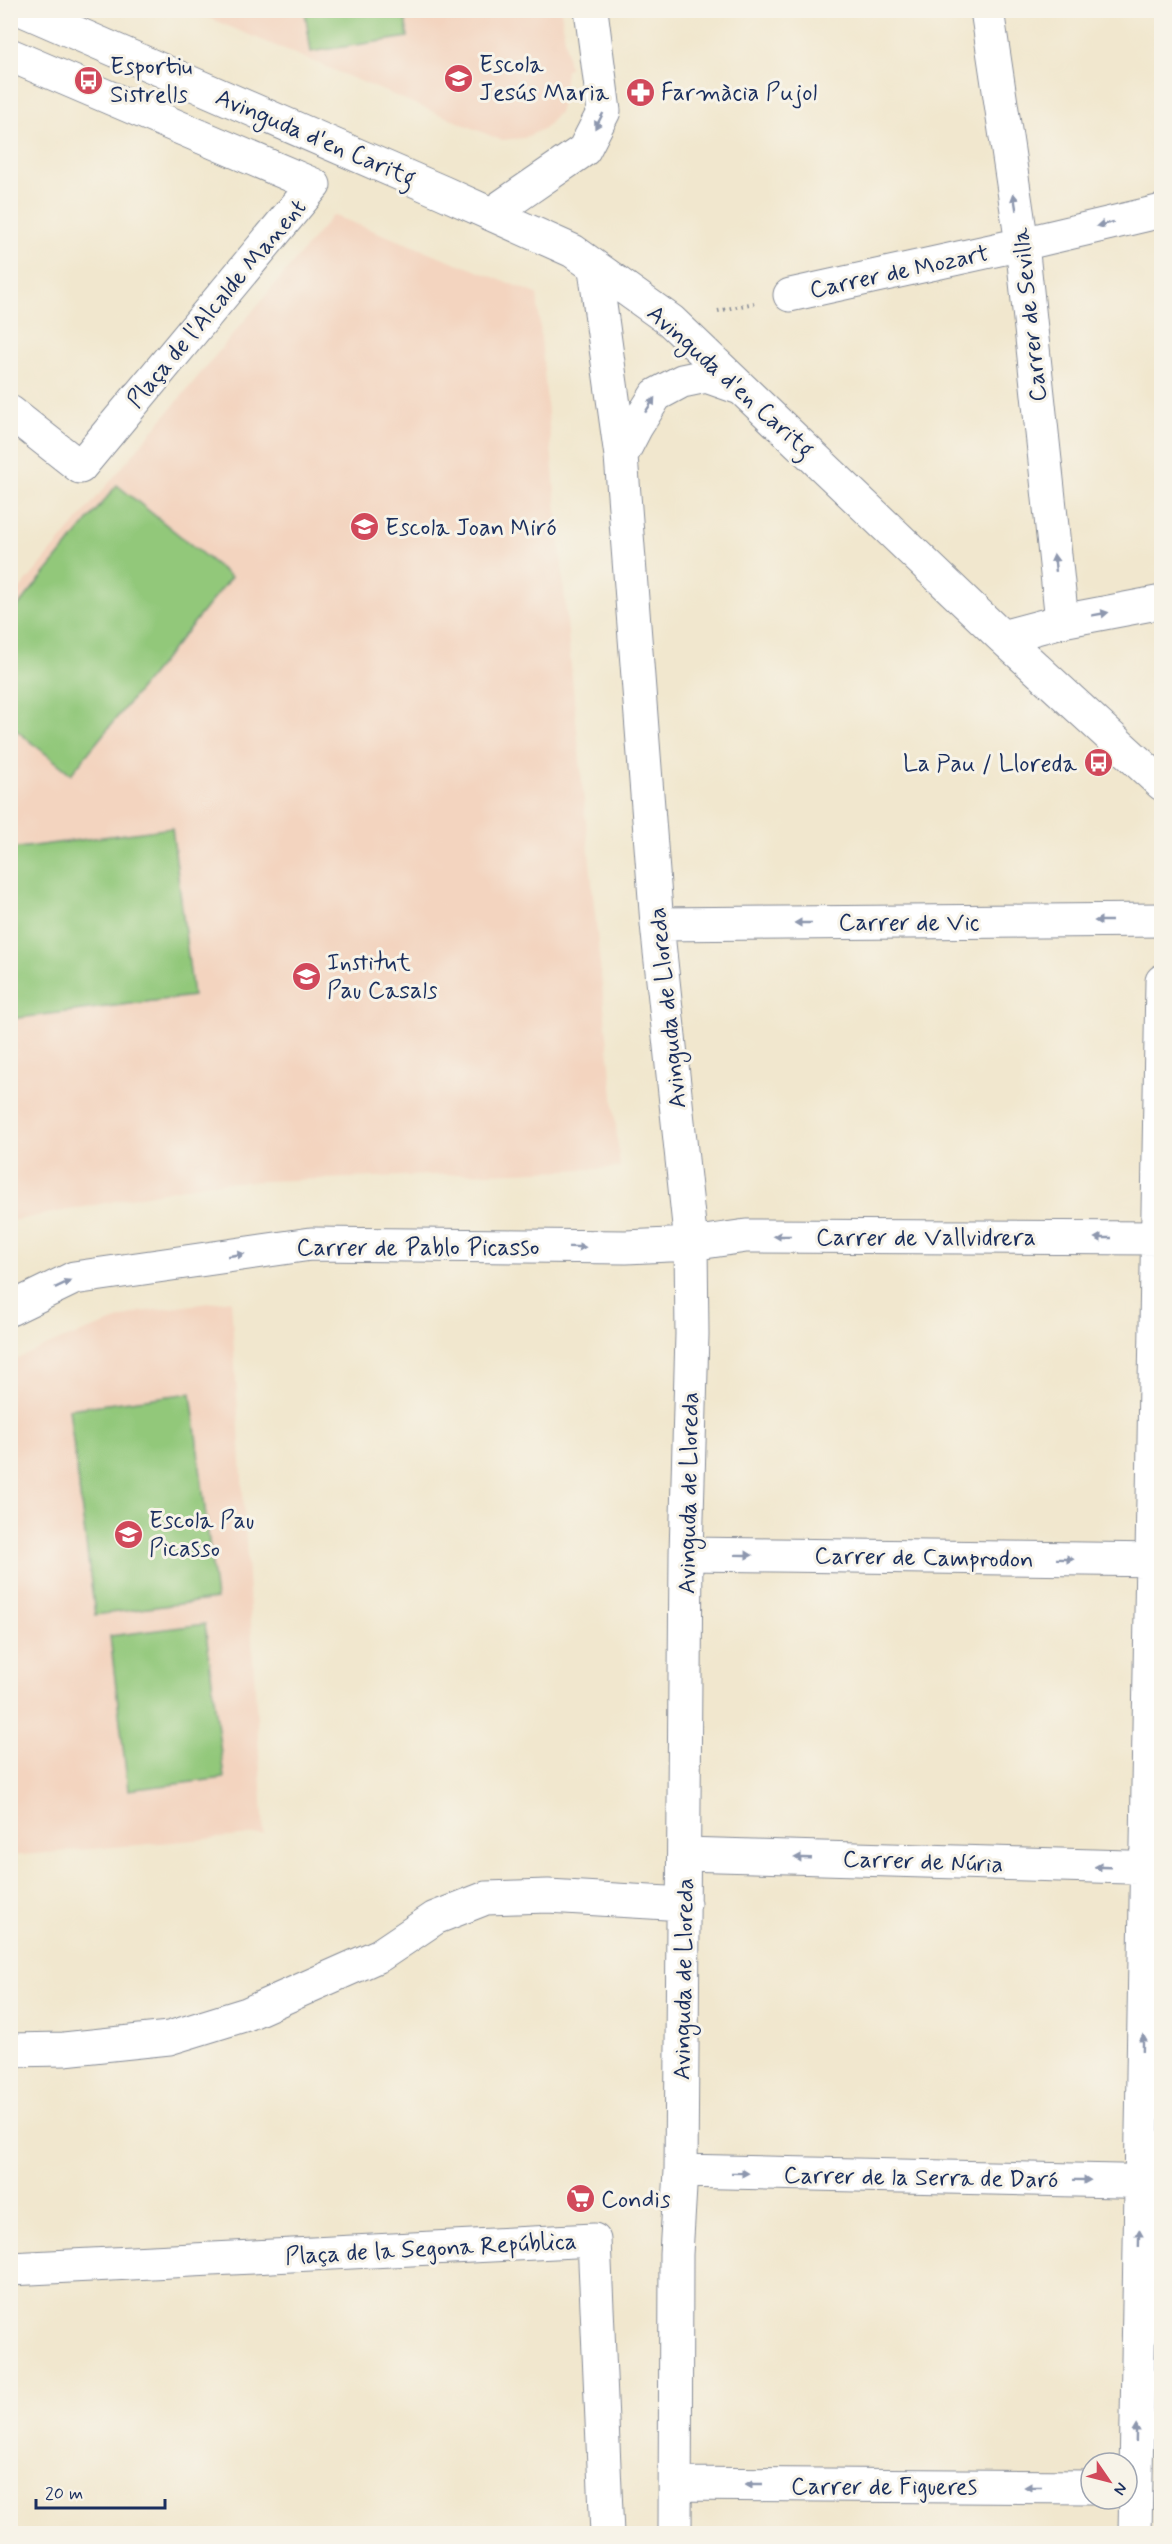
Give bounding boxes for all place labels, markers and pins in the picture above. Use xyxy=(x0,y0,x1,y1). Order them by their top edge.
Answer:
place label: Escola Jesús Maria xyxy=(479,50,610,109)
place label: Esportiu Sistrells xyxy=(110,52,193,111)
school or university icon: Escola Jesús Maria xyxy=(442,62,474,94)
bus stop icon: Esportiu Sistrells xyxy=(73,64,105,96)
pharmacy icon: Farmàcia Pujol xyxy=(624,76,656,108)
place label: Farmàcia Pujol xyxy=(661,78,817,109)
school or university icon: Escola Joan Miró xyxy=(348,511,380,543)
place label: Escola Joan Miró xyxy=(385,513,557,544)
bus stop icon: La Pau / Lloreda xyxy=(1082,747,1114,779)
place label: La Pau / Lloreda xyxy=(903,749,1078,780)
place label: Institut Pau Casals xyxy=(327,948,438,1007)
school or university icon: Institut Pau Casals xyxy=(290,960,322,992)
place label: Escola Pau Picasso xyxy=(149,1506,254,1565)
school or university icon: Escola Pau Picasso xyxy=(112,1518,144,1550)
supermarket icon: Condis xyxy=(564,2183,596,2215)
place label: Condis xyxy=(601,2185,671,2216)

